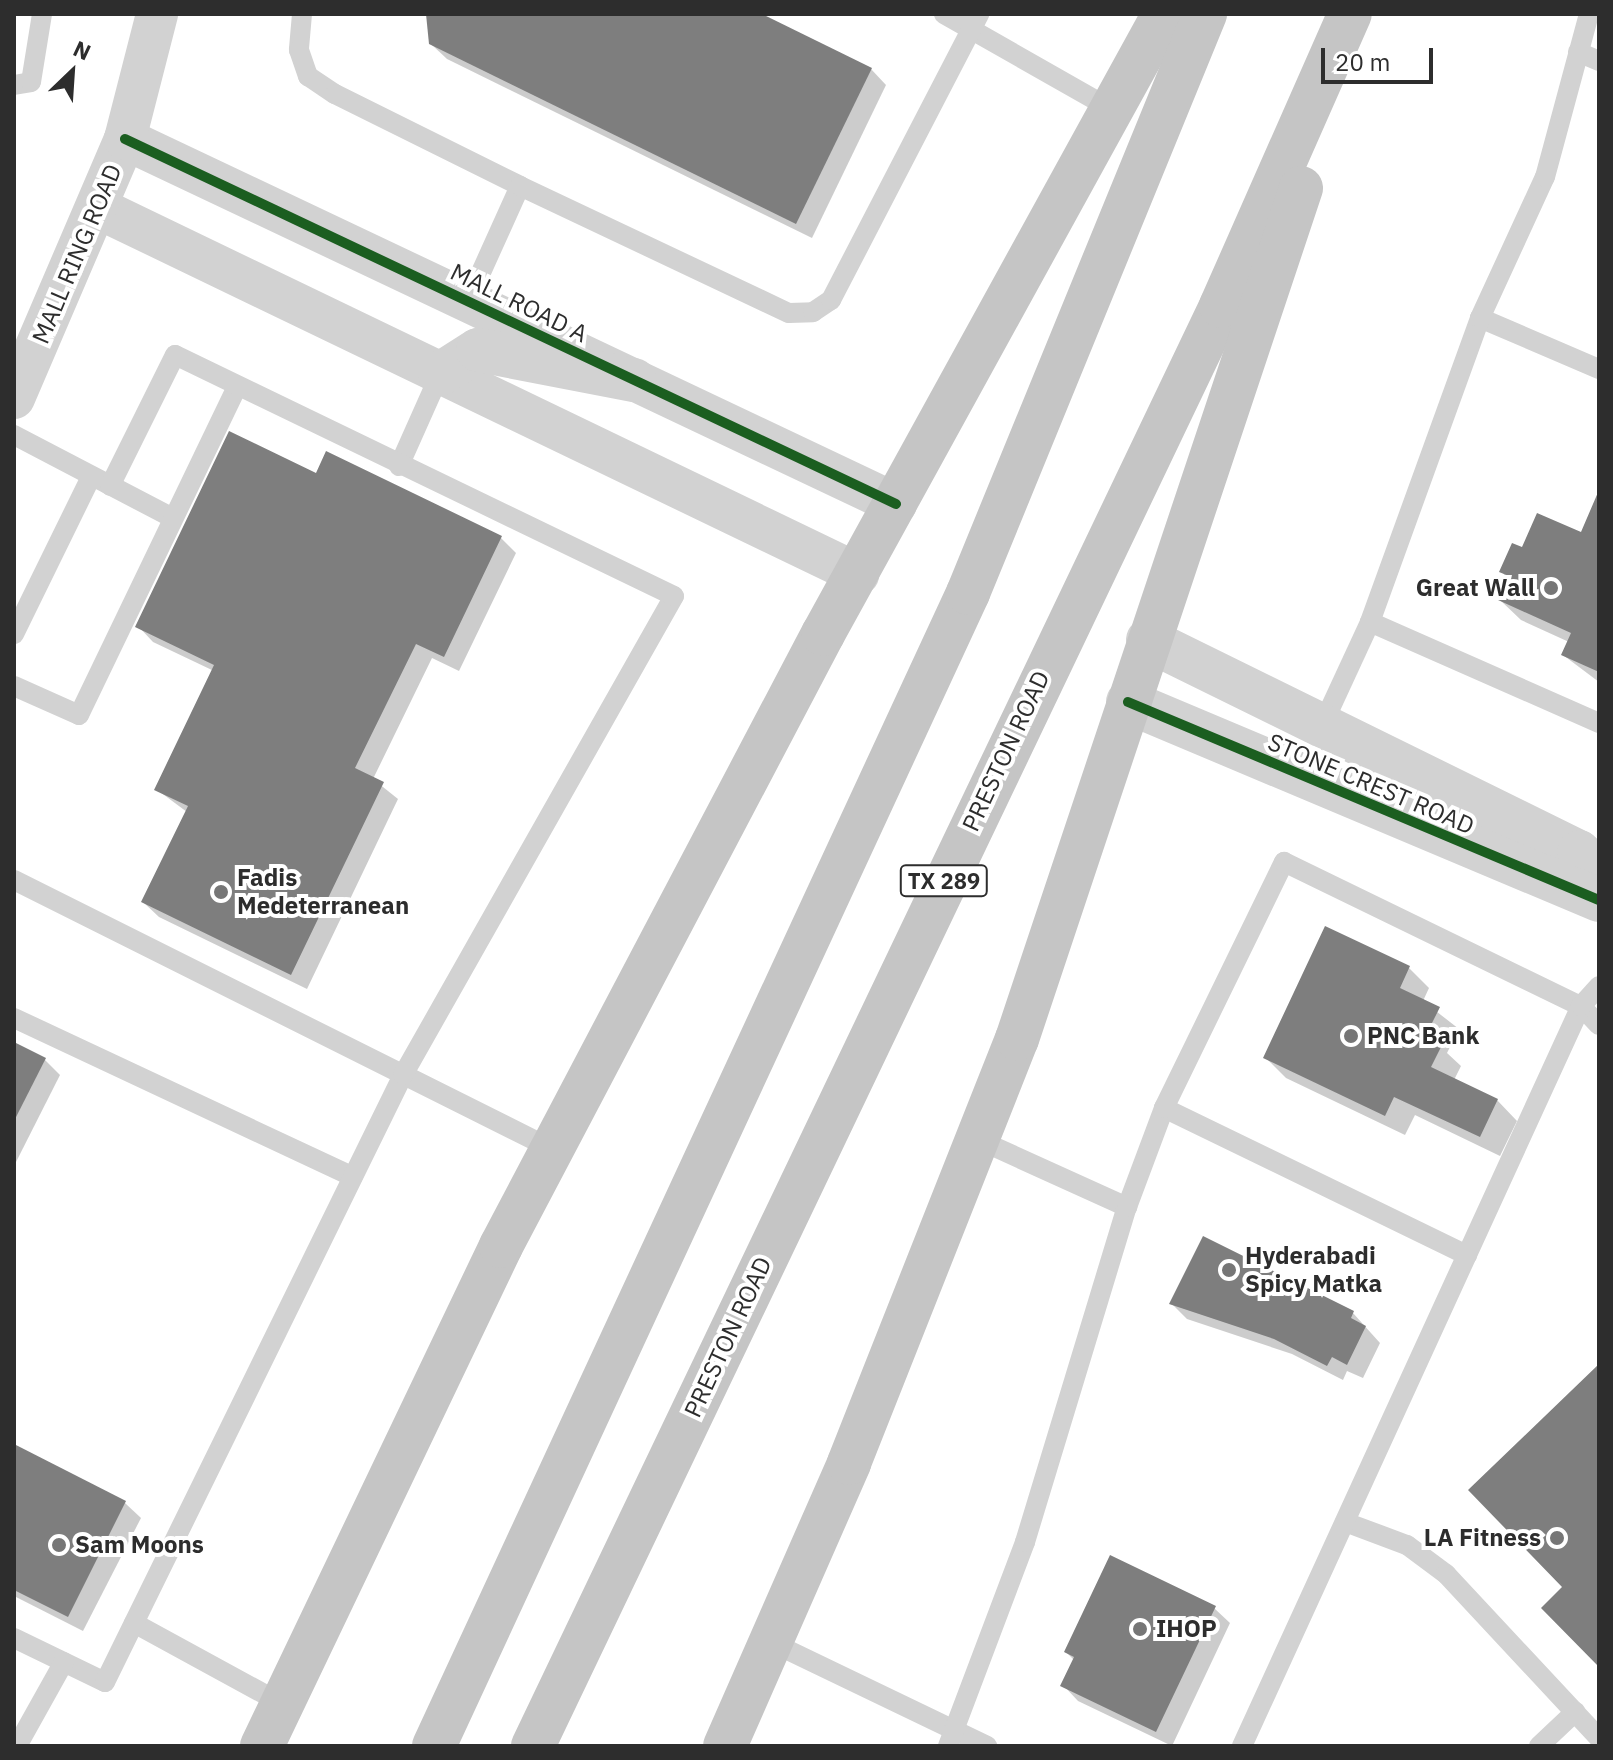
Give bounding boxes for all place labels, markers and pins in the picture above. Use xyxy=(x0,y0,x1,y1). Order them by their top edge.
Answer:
place label: Great Wall xyxy=(1416,574,1535,602)
marker: Great Wall xyxy=(1542,579,1560,597)
place label: Fadis Medeterranean xyxy=(237,864,409,920)
marker: Fadis Medeterranean xyxy=(212,883,230,901)
place label: PNC Bank xyxy=(1367,1022,1479,1050)
marker: PNC Bank xyxy=(1342,1027,1360,1045)
place label: Hyderabadi Spicy Matka xyxy=(1245,1242,1382,1298)
marker: Hyderabadi Spicy Matka xyxy=(1220,1261,1238,1279)
place label: LA Fitness xyxy=(1424,1524,1541,1552)
marker: LA Fitness xyxy=(1548,1529,1566,1547)
place label: Sam Moons xyxy=(75,1531,204,1559)
marker: Sam Moons xyxy=(50,1536,68,1554)
place label: IHOP xyxy=(1156,1615,1217,1643)
marker: IHOP xyxy=(1131,1620,1149,1638)

